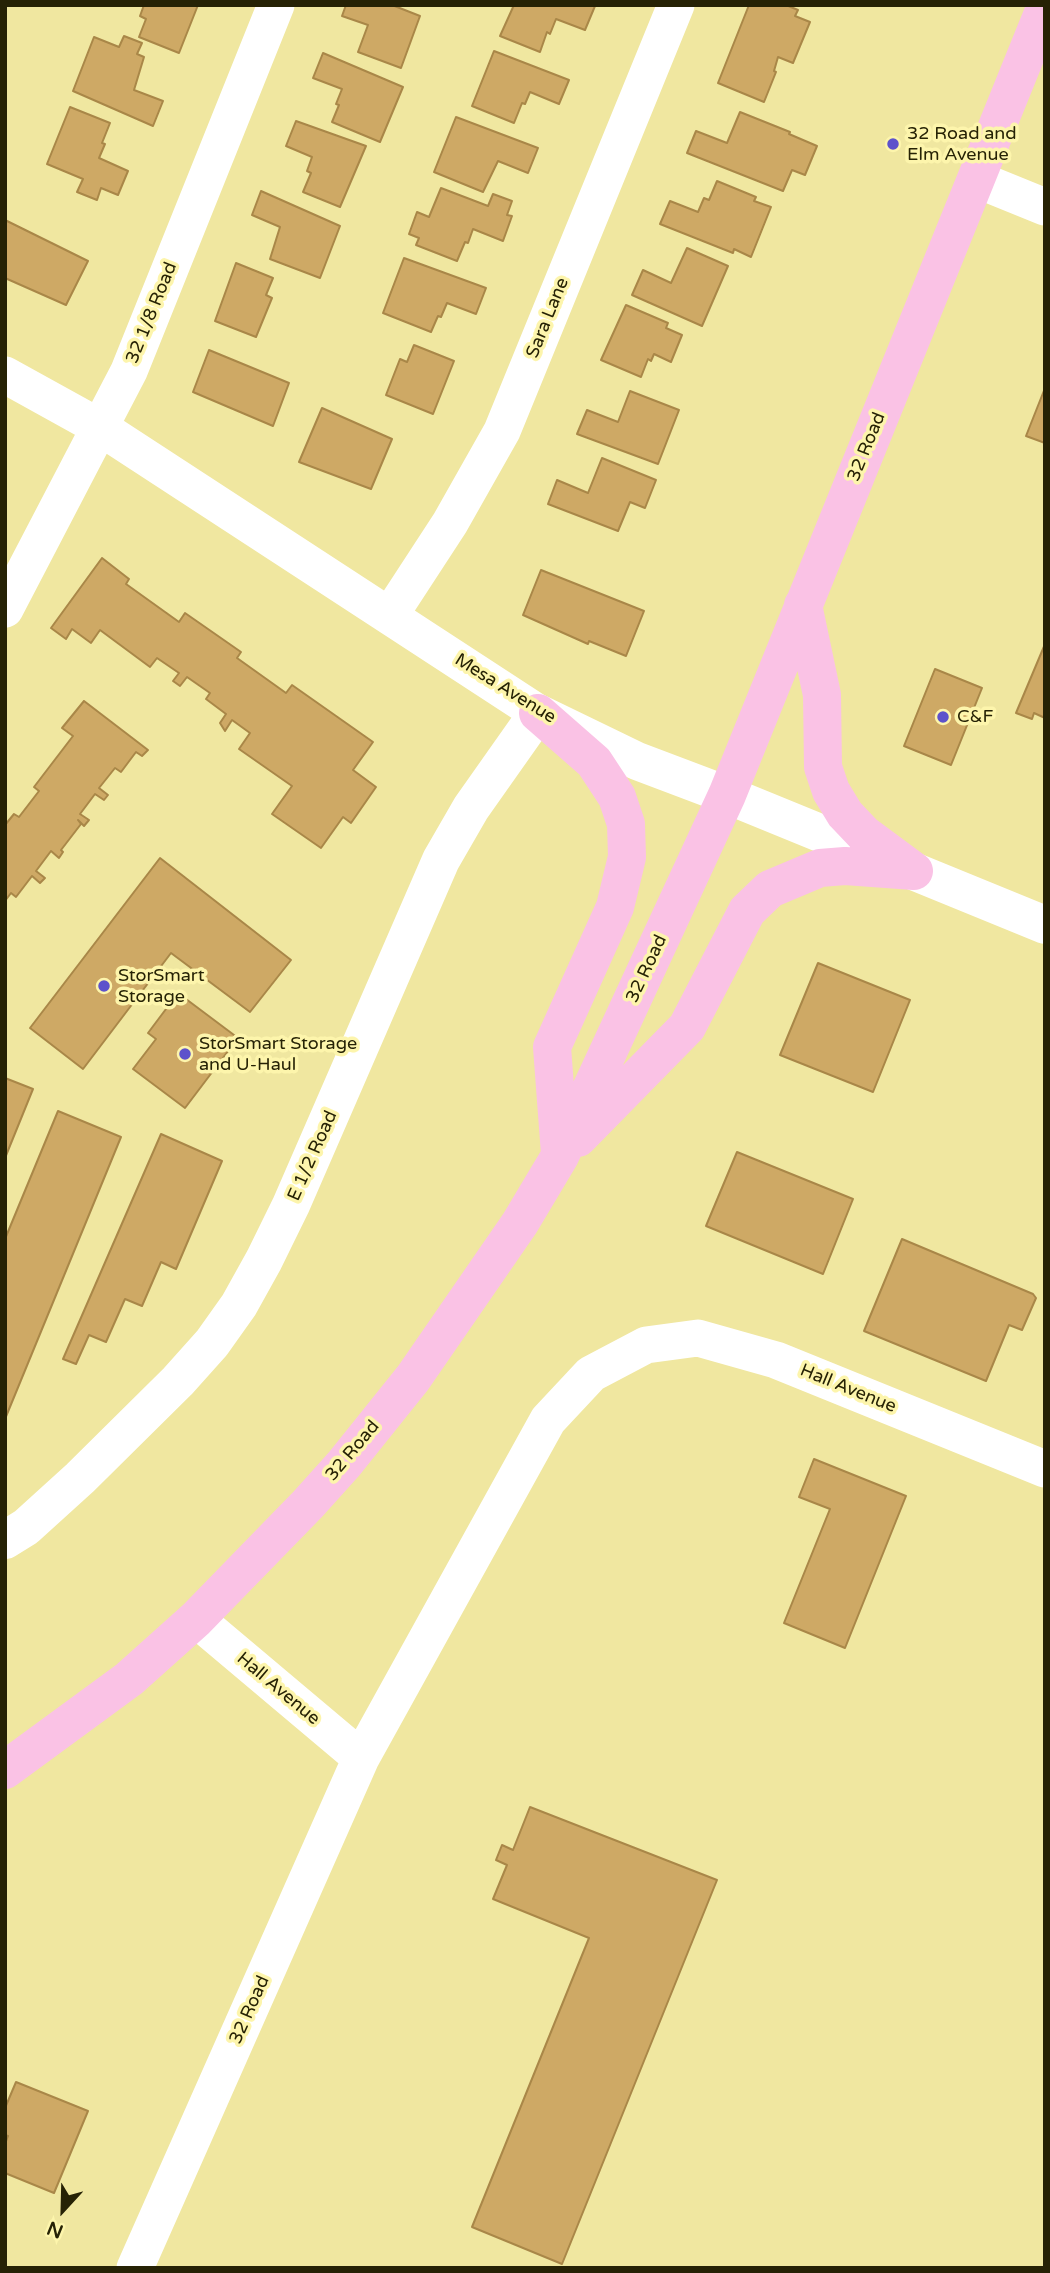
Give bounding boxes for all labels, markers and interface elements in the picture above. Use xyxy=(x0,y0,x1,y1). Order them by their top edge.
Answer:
place label: 32 Road and Elm Avenue xyxy=(907,123,1017,166)
marker: 32 Road and Elm Avenue xyxy=(885,136,901,152)
street label: 32 1/8 Road xyxy=(122,259,182,367)
street label: Sara Lane xyxy=(522,275,574,361)
street label: 32 Road xyxy=(843,409,891,485)
street label: Mesa Avenue xyxy=(450,649,560,729)
place label: C&F xyxy=(957,706,994,728)
marker: C&F xyxy=(935,709,951,725)
street label: 32 Road xyxy=(622,932,672,1006)
place label: StorSmart Storage xyxy=(118,965,205,1007)
marker: StorSmart Storage xyxy=(96,978,112,994)
place label: StorSmart Storage and U-Haul xyxy=(199,1033,357,1076)
marker: StorSmart Storage and U-Haul xyxy=(177,1046,193,1062)
street label: E 1/2 Road xyxy=(283,1107,343,1205)
street label: Hall Avenue xyxy=(797,1360,899,1418)
street label: 32 Road xyxy=(321,1416,385,1486)
street label: Hall Avenue xyxy=(232,1648,324,1730)
street label: 32 Road xyxy=(225,1972,275,2048)
north arrow xyxy=(28,2175,98,2245)
text: N xyxy=(44,2216,66,2243)

